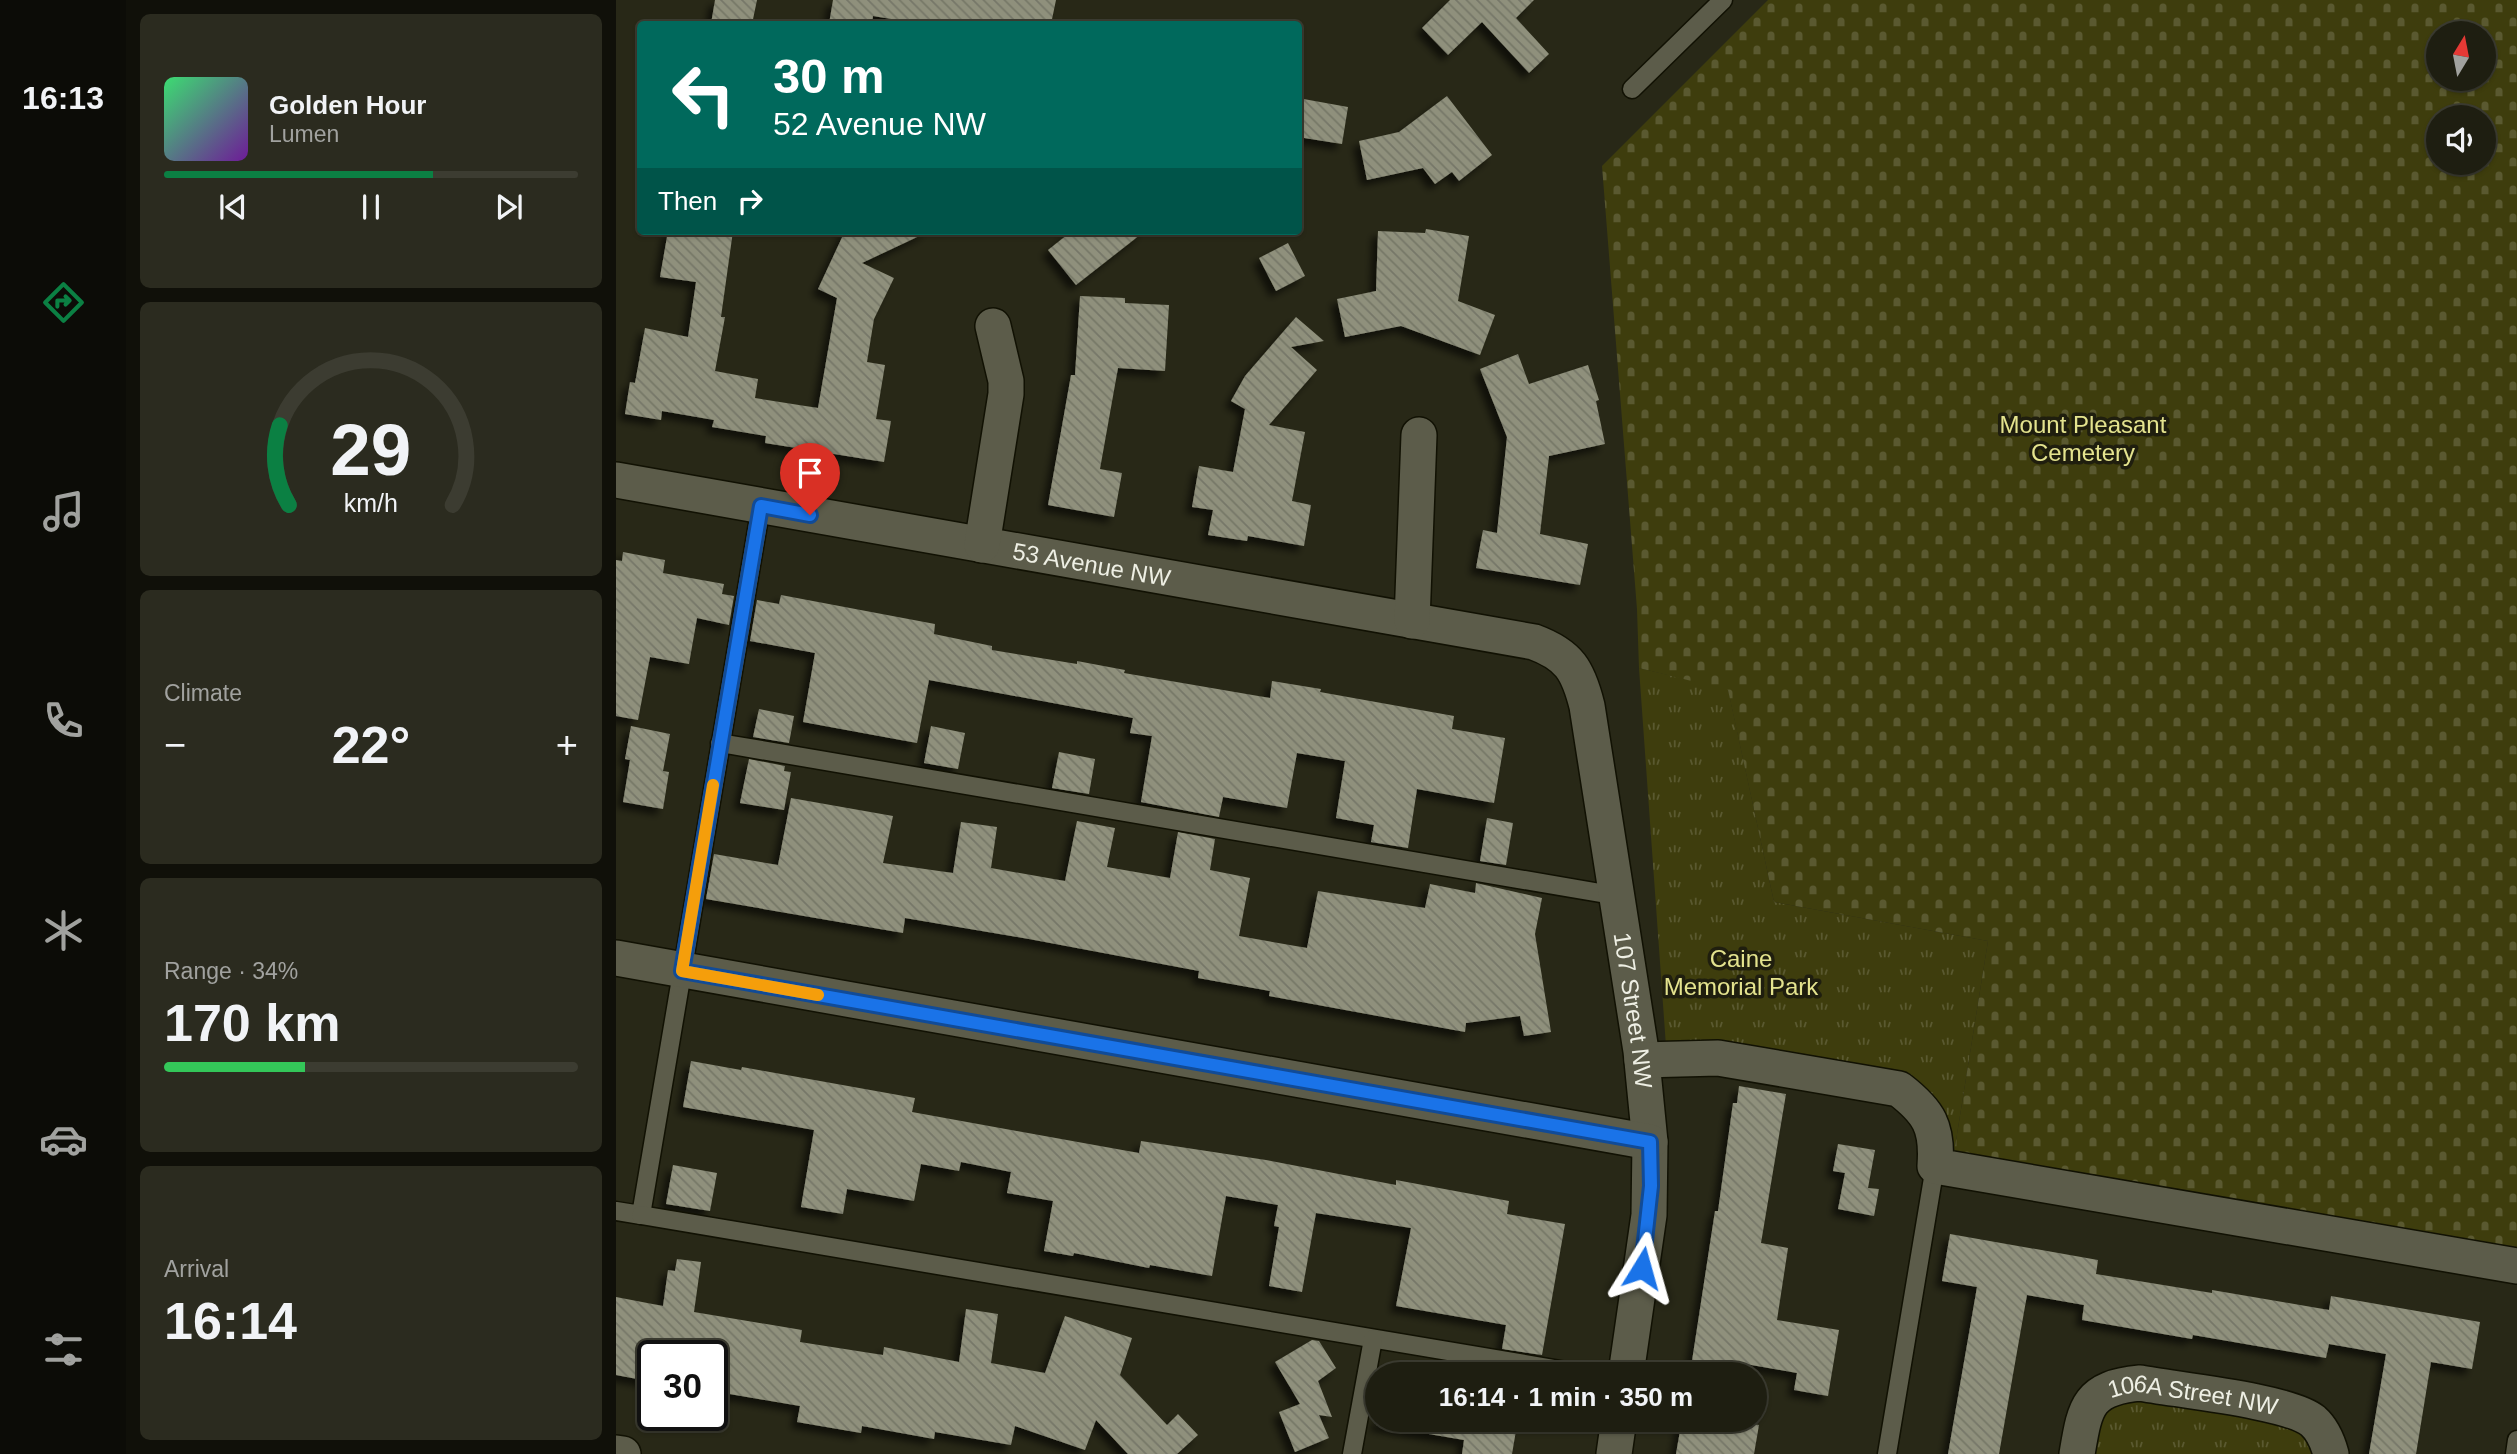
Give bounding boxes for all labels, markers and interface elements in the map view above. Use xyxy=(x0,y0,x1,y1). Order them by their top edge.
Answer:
north arrow xyxy=(2426,21,2496,91)
map controls xyxy=(2426,21,2496,175)
icon: left xyxy=(658,49,749,140)
text: 30 m xyxy=(773,49,885,103)
text: 16:13 xyxy=(22,80,104,116)
text: Golden Hour xyxy=(269,90,426,120)
button: sound xyxy=(2426,105,2496,175)
text: 52 Avenue NW xyxy=(773,106,986,142)
text: Lumen xyxy=(269,121,339,147)
icon: right xyxy=(731,182,769,220)
text: Then xyxy=(658,186,717,216)
icon: previous xyxy=(214,188,252,226)
icon: pause xyxy=(352,188,390,226)
icon: next xyxy=(490,188,528,226)
icon: directions xyxy=(39,278,88,327)
text: 29 xyxy=(331,409,411,490)
park label: Mount Pleasant Cemetery xyxy=(2000,411,2167,466)
pin xyxy=(780,443,840,515)
icon: arrive xyxy=(791,454,829,492)
icon: music xyxy=(39,487,88,536)
text: km/h xyxy=(344,489,398,517)
street label: 53 Avenue NW xyxy=(1011,537,1173,591)
text: Climate xyxy=(164,680,242,706)
icon: phone xyxy=(39,696,88,745)
text: 22° xyxy=(332,716,410,774)
text: − xyxy=(164,724,186,766)
text: + xyxy=(556,724,578,766)
icon: climate xyxy=(39,906,88,955)
street label: 107 Street NW xyxy=(1609,930,1658,1090)
park label: Caine Memorial Park xyxy=(1664,945,1819,1000)
text: Range · 34% xyxy=(164,958,298,984)
text: 170 km xyxy=(164,994,340,1052)
icon: car xyxy=(39,1115,88,1164)
position arrow xyxy=(1605,1231,1679,1305)
text: Arrival xyxy=(164,1256,229,1282)
text: 16:14 xyxy=(164,1292,297,1350)
icon: filters xyxy=(39,1325,88,1374)
speed limit sign: 30 xyxy=(637,1340,728,1431)
street label: 106A Street NW xyxy=(2104,1369,2281,1420)
text: 16:14 · 1 min · 350 m xyxy=(1439,1382,1693,1412)

